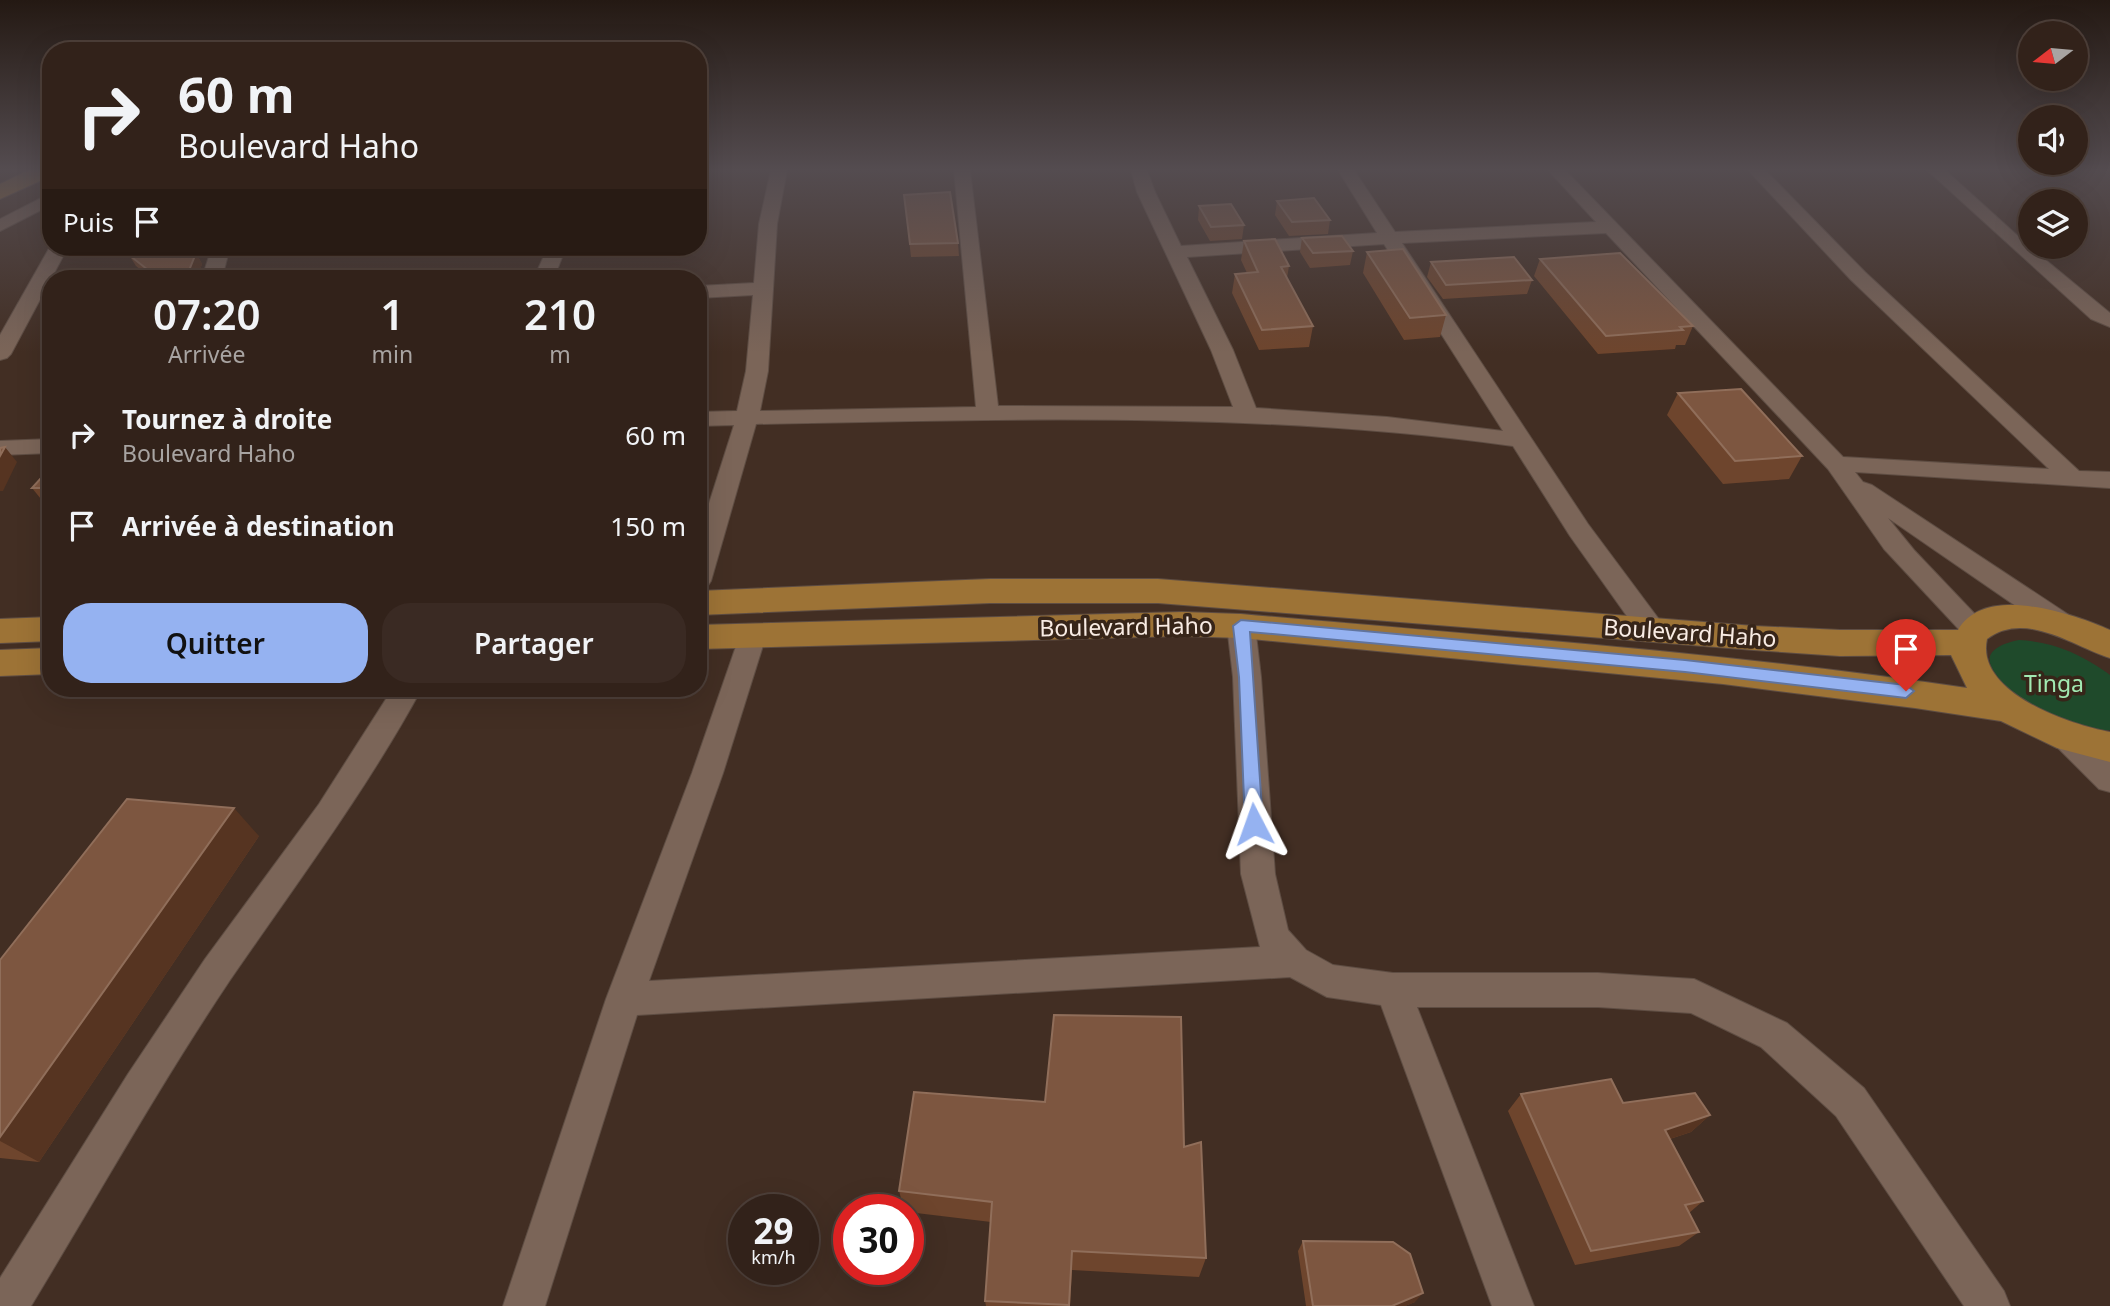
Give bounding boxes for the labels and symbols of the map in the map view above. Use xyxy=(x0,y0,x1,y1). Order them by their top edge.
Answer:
north arrow xyxy=(2018,21,2088,91)
street label: Boulevard Haho xyxy=(1039,608,1213,644)
street label: Boulevard Haho xyxy=(1602,610,1778,654)
pin xyxy=(1876,619,1936,691)
park label: Tinga xyxy=(2024,667,2084,699)
position arrow xyxy=(1217,787,1291,861)
speed limit sign: 30 xyxy=(833,1194,924,1285)

